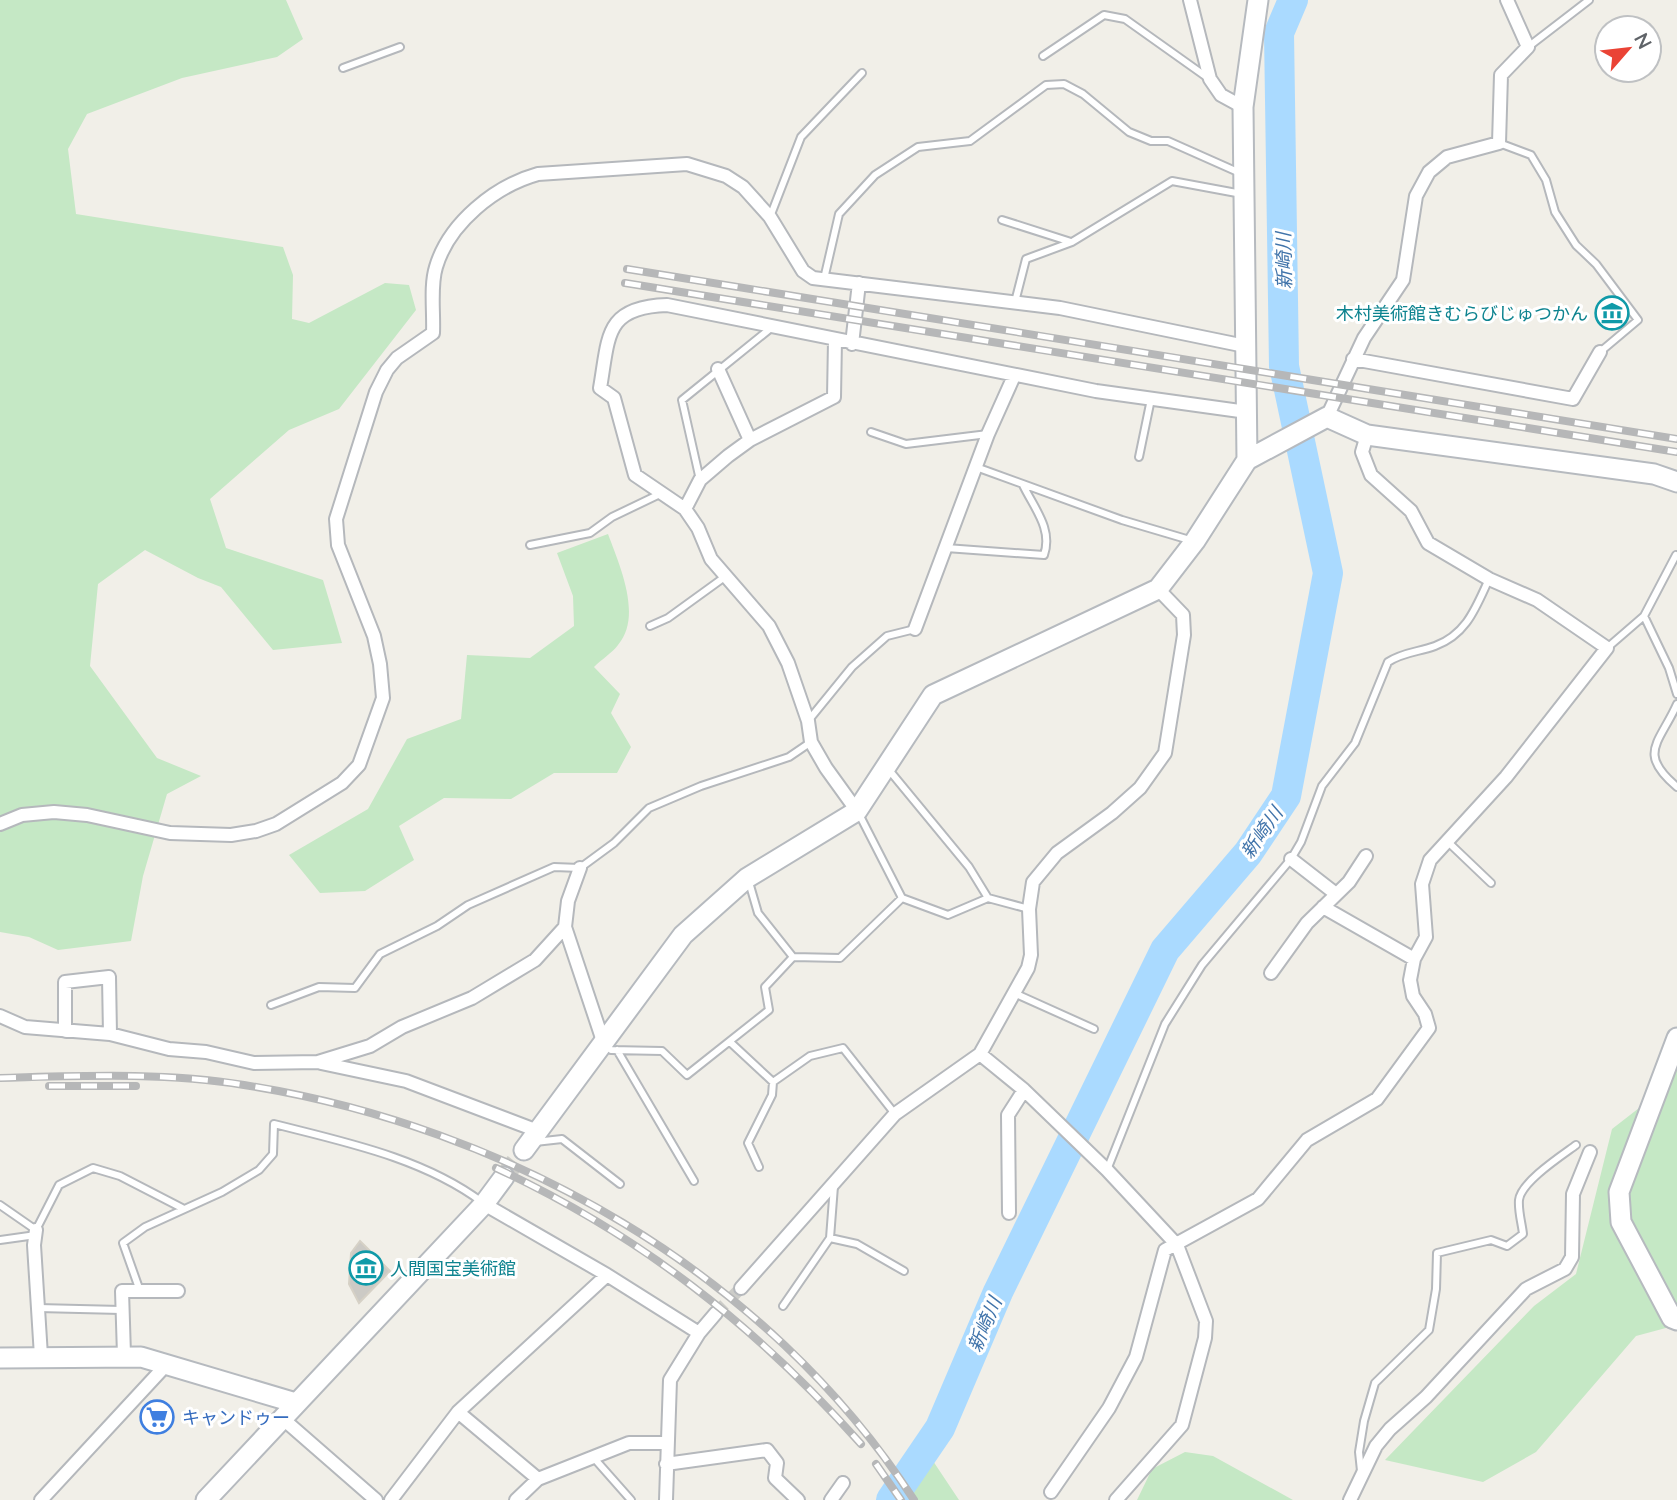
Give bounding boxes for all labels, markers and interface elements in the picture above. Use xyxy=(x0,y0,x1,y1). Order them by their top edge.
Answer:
north arrow xyxy=(1593,14,1663,84)
text: N xyxy=(1630,29,1657,53)
water label: 新崎川 xyxy=(1271,230,1295,290)
museum icon: 木村美術館きむらびじゅつかん xyxy=(1593,294,1631,332)
place label: 木村美術館きむらびじゅつかん xyxy=(1336,302,1588,324)
water label: 新崎川 xyxy=(1235,800,1288,862)
museum icon: 人間国宝美術館 xyxy=(347,1249,385,1287)
place label: 人間国宝美術館 xyxy=(390,1257,516,1279)
water label: 新崎川 xyxy=(962,1291,1007,1355)
supermarket icon: キャンドゥー xyxy=(138,1398,176,1436)
place label: キャンドゥー xyxy=(182,1406,290,1428)

